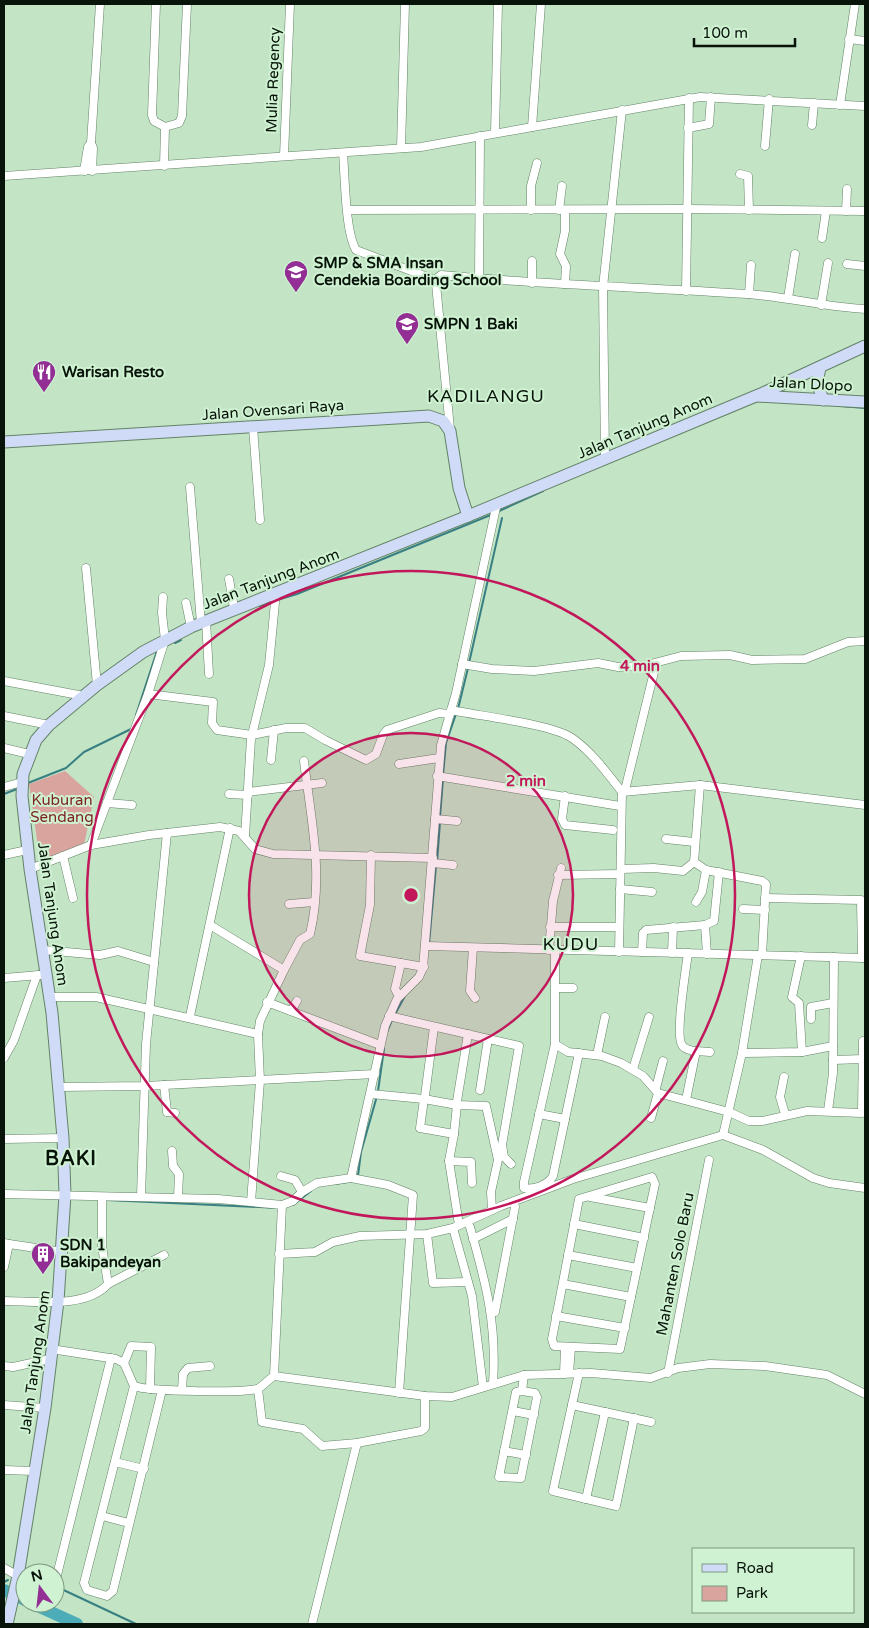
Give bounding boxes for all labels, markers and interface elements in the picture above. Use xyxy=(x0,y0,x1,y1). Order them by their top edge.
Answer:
scale bar xyxy=(694,15,795,47)
text: 100 m xyxy=(702,24,748,42)
street label: Mulia Regency xyxy=(262,27,284,133)
place label: SMP & SMA Insan Cendekia Boarding School xyxy=(314,254,501,290)
school or university icon: SMP & SMA Insan Cendekia Boarding School xyxy=(283,259,309,293)
school or university icon: SMPN 1 Baki xyxy=(394,311,420,345)
place label: SMPN 1 Baki xyxy=(424,315,518,333)
restaurant icon: Warisan Resto xyxy=(31,359,57,393)
place label: Warisan Resto xyxy=(62,363,164,381)
street label: Jalan Dlopo xyxy=(769,373,853,395)
district label: KADILANGU xyxy=(427,385,545,407)
street label: Jalan Tanjung Anom xyxy=(575,389,715,463)
street label: Jalan Ovensari Raya xyxy=(201,396,345,424)
street label: Jalan Tanjung Anom xyxy=(200,545,342,613)
text: 4 min xyxy=(620,657,660,675)
text: 2 min xyxy=(506,772,546,790)
park label: Kuburan Sendang xyxy=(30,791,94,826)
street label: Jalan Tanjung Anom xyxy=(34,841,72,987)
centre of rings xyxy=(402,886,420,904)
district label: KUDU xyxy=(543,933,599,955)
district label: BAKI xyxy=(45,1147,97,1171)
street label: Mahanten Solo Baru xyxy=(652,1191,698,1337)
place label: SDN 1 Bakipandeyan xyxy=(60,1236,161,1272)
building icon: SDN 1 Bakipandeyan xyxy=(30,1241,56,1275)
street label: Jalan Tanjung Anom xyxy=(16,1289,54,1435)
legend xyxy=(692,1548,854,1613)
text: Road xyxy=(736,1559,774,1577)
north arrow xyxy=(15,1563,65,1613)
text: N xyxy=(29,1566,44,1586)
text: Park xyxy=(736,1584,768,1602)

